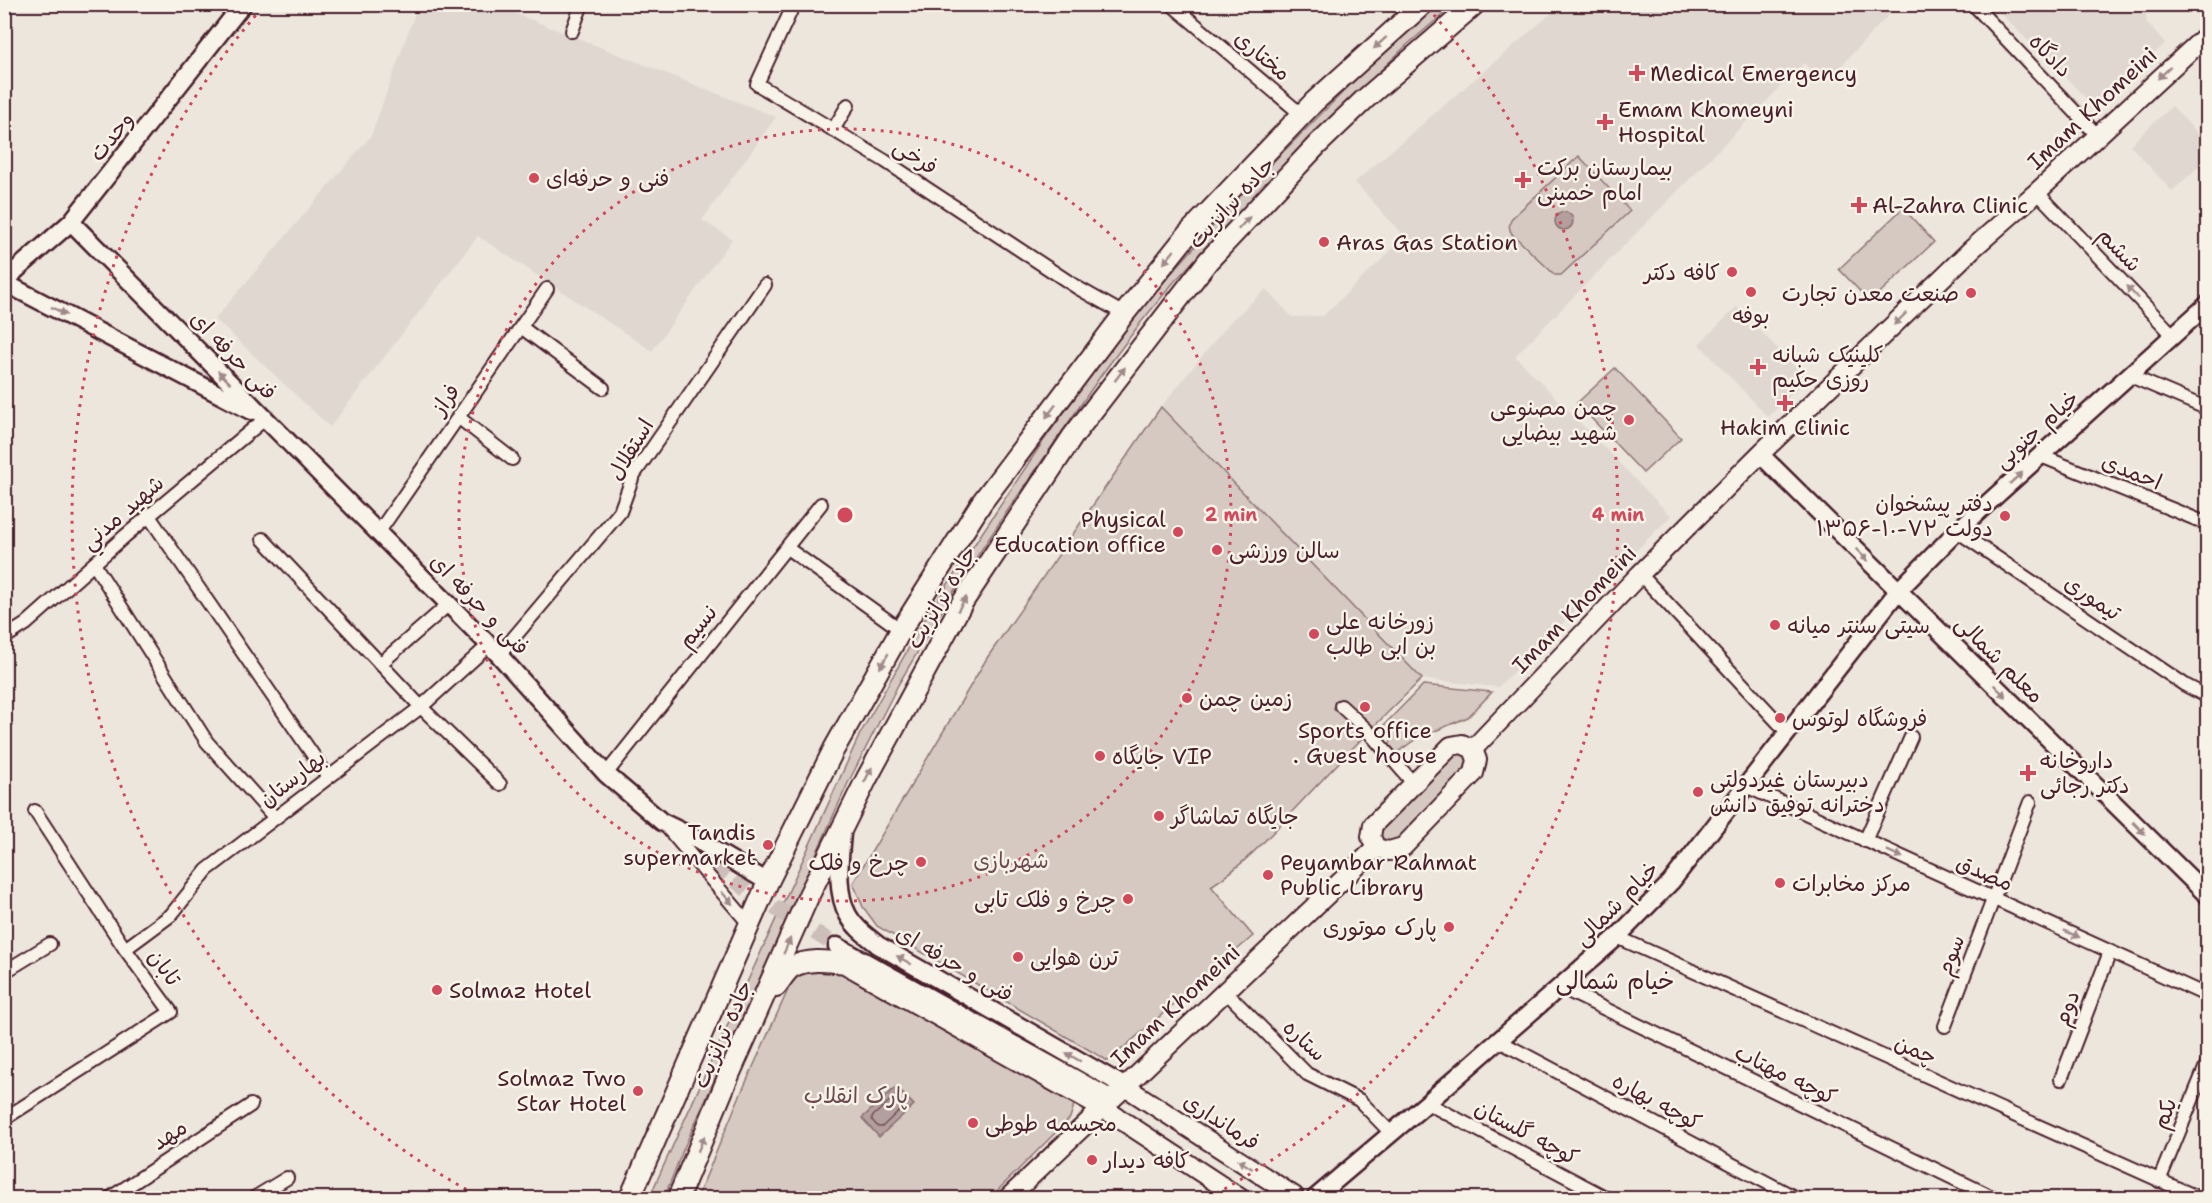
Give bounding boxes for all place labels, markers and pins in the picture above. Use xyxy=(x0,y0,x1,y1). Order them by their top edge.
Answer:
place label: Medical Emergency xyxy=(1650,59,1857,88)
marker: Medical Emergency xyxy=(1628,64,1646,82)
place label: Emam Khomeyni Hospital xyxy=(1618,95,1794,149)
marker: Emam Khomeyni Hospital xyxy=(1596,113,1614,131)
place label: بیمارستان برکت امام خمینی xyxy=(1537,153,1673,209)
place label: فنی و حرفه‌ای xyxy=(546,164,669,193)
marker: فنی و حرفه‌ای xyxy=(527,171,541,185)
marker: بیمارستان برکت امام خمینی xyxy=(1514,171,1532,189)
place label: Al-Zahra Clinic xyxy=(1872,191,2028,220)
marker: Al-Zahra Clinic xyxy=(1850,196,1868,214)
place label: Aras Gas Station xyxy=(1336,228,1518,257)
marker: Aras Gas Station xyxy=(1317,235,1331,249)
place label: کافه دکتر xyxy=(1642,258,1720,287)
marker: کافه دکتر xyxy=(1725,265,1739,279)
place label: صنعت معدن تجارت xyxy=(1782,279,1959,308)
marker: بوفه xyxy=(1744,285,1758,299)
marker: صنعت معدن تجارت xyxy=(1964,286,1978,300)
place label: بوفه xyxy=(1732,301,1770,330)
place label: کلینیک شبانه روزی حکیم xyxy=(1772,340,1883,396)
marker: کلینیک شبانه روزی حکیم xyxy=(1749,358,1767,376)
place label: چمن مصنوعی شهید بیضایی xyxy=(1490,393,1617,447)
marker: Hakim Clinic xyxy=(1776,394,1794,412)
marker: چمن مصنوعی شهید بیضایی xyxy=(1622,413,1636,427)
place label: Hakim Clinic xyxy=(1720,413,1850,442)
place label: دفتر پیشخوان دولت ۷۲-۱۰-۱۳۵۶ xyxy=(1816,489,1993,543)
centre of rings xyxy=(835,505,855,525)
place label: Physical Education office xyxy=(994,505,1166,559)
marker: دفتر پیشخوان دولت ۷۲-۱۰-۱۳۵۶ xyxy=(1998,509,2012,523)
marker: Physical Education office xyxy=(1171,525,1185,539)
place label: سالن ورزشی xyxy=(1229,536,1340,565)
marker: سالن ورزشی xyxy=(1210,543,1224,557)
place label: زورخانه علی بن ابی طالب xyxy=(1326,607,1436,661)
place label: سیتی سنتر میانه xyxy=(1787,611,1930,640)
marker: سیتی سنتر میانه xyxy=(1768,618,1782,632)
marker: زورخانه علی بن ابی طالب xyxy=(1307,627,1321,641)
place label: زمین چمن xyxy=(1199,684,1292,713)
marker: زمین چمن xyxy=(1180,691,1194,705)
marker: Sports office . Guest house xyxy=(1358,700,1372,714)
place label: فروشگاه لوتوس xyxy=(1792,704,1927,733)
marker: فروشگاه لوتوس xyxy=(1773,711,1787,725)
place label: Sports office . Guest house xyxy=(1293,716,1437,770)
place label: جایگاه VIP xyxy=(1112,742,1212,771)
place label: داروخانه دکتر رجائی xyxy=(2040,746,2130,800)
marker: جایگاه VIP xyxy=(1093,749,1107,763)
place label: دبیرستان غیردولتی دخترانه توفیق دانش xyxy=(1710,765,1885,819)
marker: داروخانه دکتر رجائی xyxy=(2021,766,2035,780)
marker: دبیرستان غیردولتی دخترانه توفیق دانش xyxy=(1691,785,1705,799)
place label: جایگاه تماشاگر xyxy=(1169,802,1299,831)
marker: جایگاه تماشاگر xyxy=(1152,809,1166,823)
place label: Tandis supermarket xyxy=(623,818,756,872)
marker: Tandis supermarket xyxy=(761,838,775,852)
place label: چرخ و فلک xyxy=(808,848,909,877)
place label: Peyambar Rahmat Public Library xyxy=(1280,848,1477,902)
marker: چرخ و فلک xyxy=(914,855,928,869)
marker: Peyambar Rahmat Public Library xyxy=(1261,868,1275,882)
place label: مرکز مخابرات xyxy=(1792,869,1911,898)
marker: مرکز مخابرات xyxy=(1773,876,1787,890)
place label: چرخ و فلک تابی xyxy=(974,885,1116,914)
marker: چرخ و فلک تابی xyxy=(1121,892,1135,906)
place label: پارک موتوری xyxy=(1323,913,1437,942)
marker: پارک موتوری xyxy=(1442,920,1456,934)
place label: ترن هوایی xyxy=(1030,943,1119,972)
marker: ترن هوایی xyxy=(1011,950,1025,964)
place label: Solmaz Hotel xyxy=(449,976,591,1005)
marker: Solmaz Hotel xyxy=(430,983,444,997)
place label: Solmaz Two Star Hotel xyxy=(497,1064,626,1118)
marker: Solmaz Two Star Hotel xyxy=(631,1084,645,1098)
place label: مجسمه طوطی xyxy=(985,1109,1117,1138)
marker: مجسمه طوطی xyxy=(966,1116,980,1130)
place label: کافه دیدار xyxy=(1102,1146,1190,1175)
marker: کافه دیدار xyxy=(1085,1153,1099,1167)

